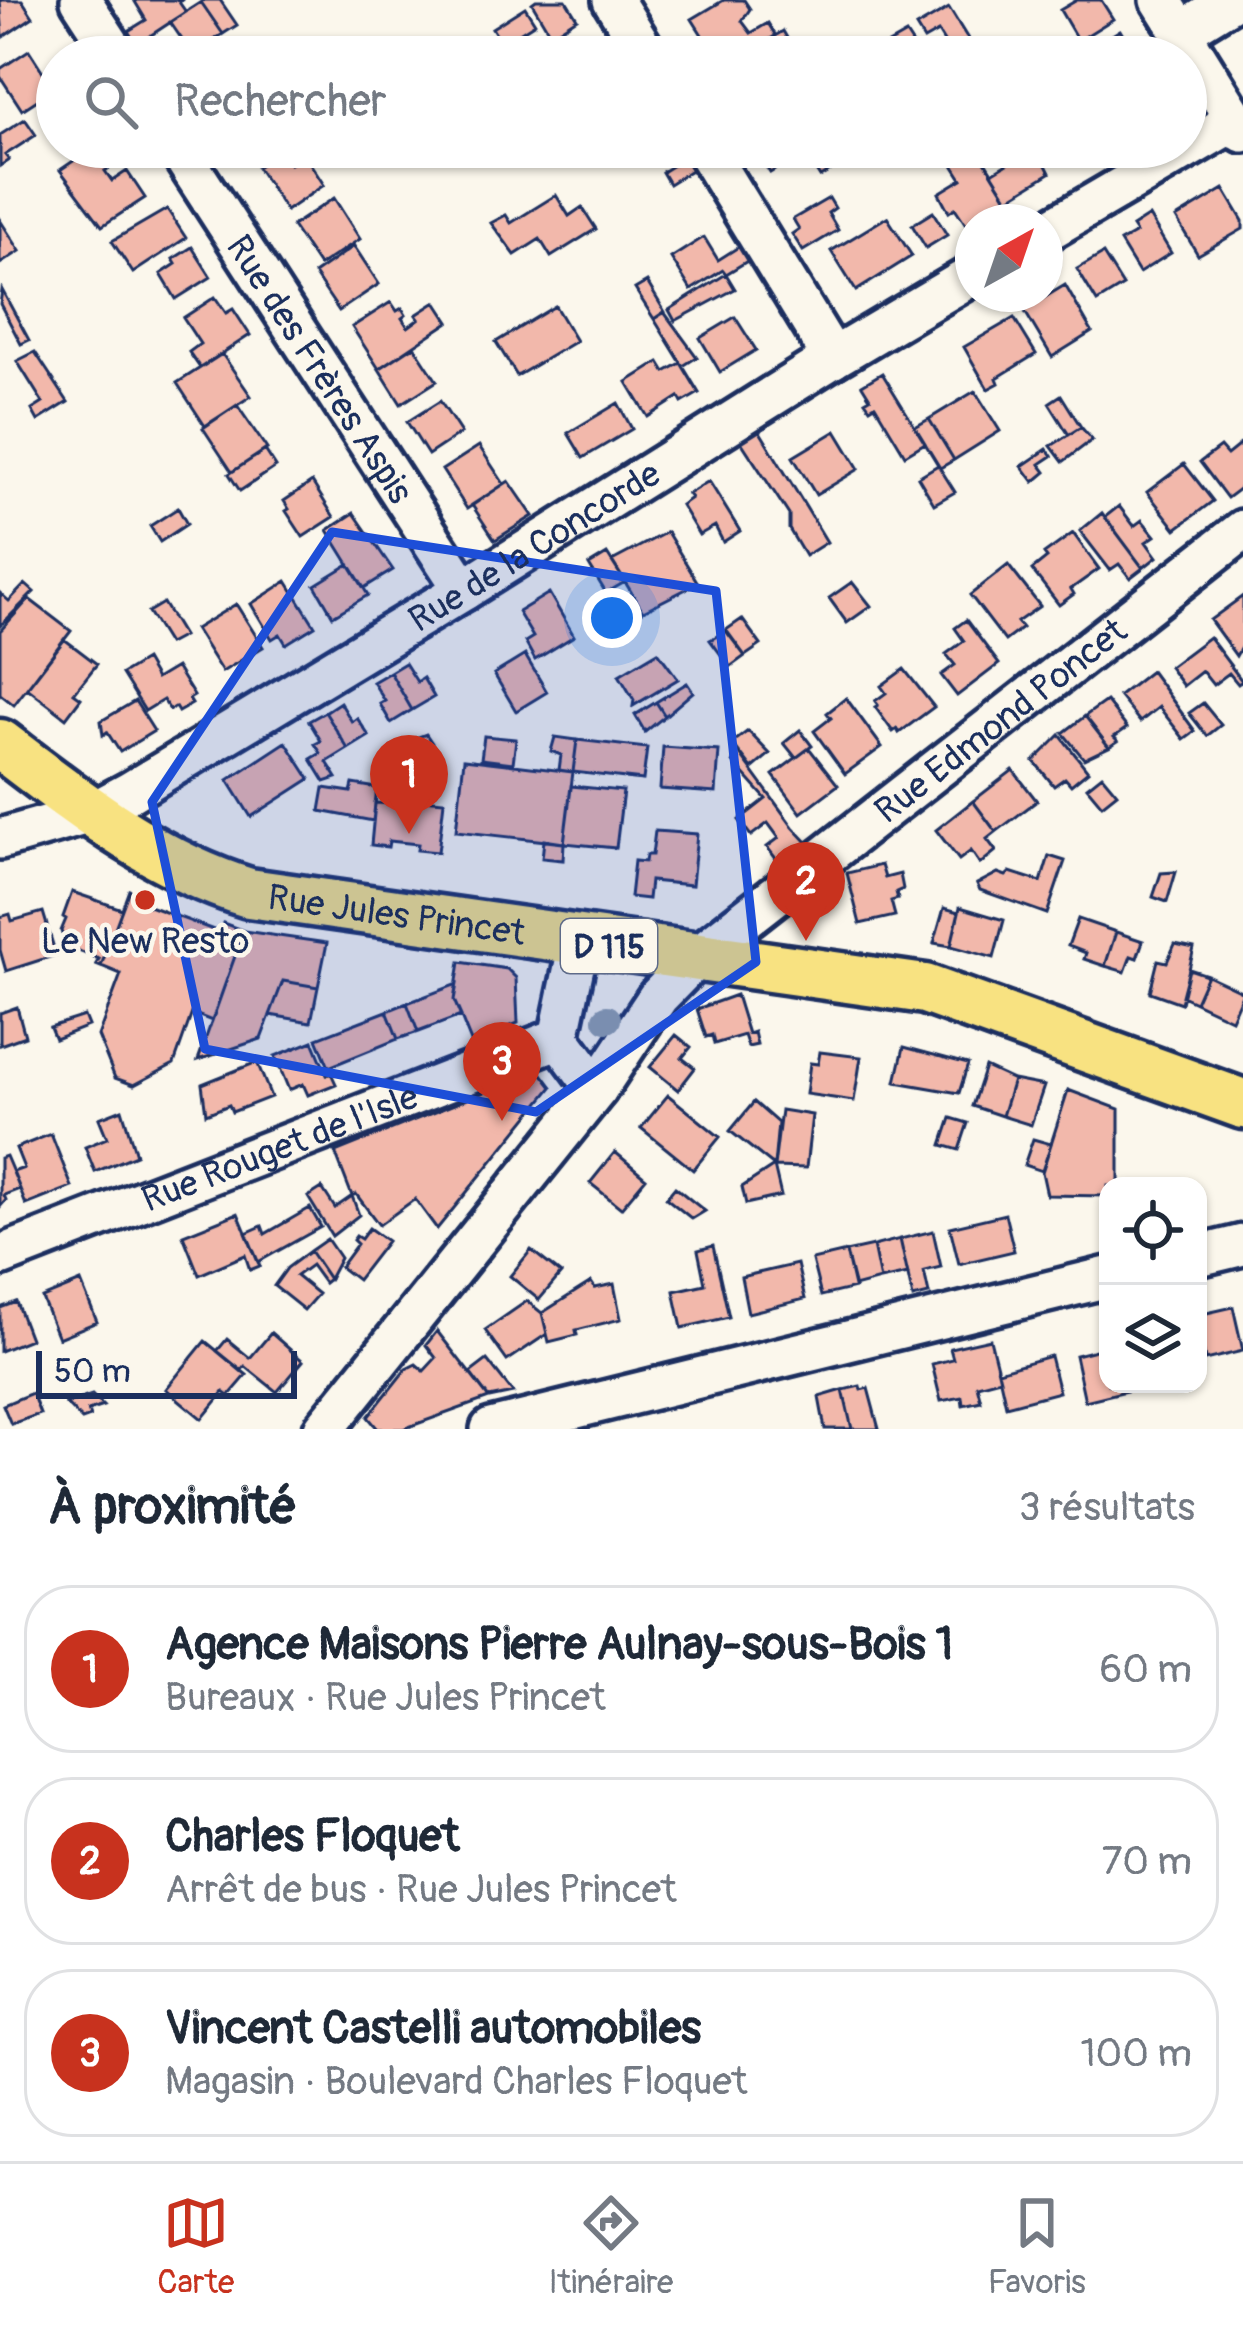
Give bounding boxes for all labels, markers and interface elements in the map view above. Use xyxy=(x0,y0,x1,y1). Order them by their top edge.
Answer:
search box xyxy=(36,36,1207,168)
icon: search xyxy=(78,69,144,135)
text: Rechercher xyxy=(174,74,387,130)
north arrow xyxy=(955,204,1063,312)
street label: Rue des Frères Aspis xyxy=(216,227,423,512)
street label: Rue de la Concorde xyxy=(401,451,669,642)
your location xyxy=(582,588,642,648)
street label: Rue Edmond Poncet xyxy=(866,608,1136,833)
pin: 1 xyxy=(370,735,448,834)
pin: 2 xyxy=(767,842,845,941)
street label: Rue Jules Princet xyxy=(265,875,528,956)
marker: Le New Resto xyxy=(132,887,158,913)
place label: Le New Resto xyxy=(41,919,249,964)
road number: D 115 xyxy=(561,919,657,973)
pin: 3 xyxy=(463,1022,541,1121)
street label: Rue Rouget de l'Isle xyxy=(135,1074,425,1223)
map controls xyxy=(1099,1177,1207,1393)
button: locate xyxy=(1099,1177,1207,1285)
button: layers xyxy=(1099,1285,1207,1393)
scale bar xyxy=(36,1345,297,1398)
text: 50 m xyxy=(54,1351,131,1392)
text: À proximité xyxy=(48,1475,297,1539)
text: 3 résultats xyxy=(1019,1483,1195,1532)
text: Agence Maisons Pierre Aulnay-sous-Bois 1 xyxy=(165,1617,953,1673)
text: 1 xyxy=(82,1645,98,1694)
text: 60 m xyxy=(1100,1645,1192,1694)
text: Bureaux · Rue Jules Princet xyxy=(165,1673,606,1722)
text: Charles Floquet xyxy=(165,1809,460,1865)
text: 2 xyxy=(79,1837,101,1886)
text: 70 m xyxy=(1102,1837,1192,1886)
text: Arrêt de bus · Rue Jules Princet xyxy=(165,1865,677,1914)
text: Vincent Castelli automobiles xyxy=(165,2001,701,2057)
text: 3 xyxy=(79,2029,101,2078)
text: 100 m xyxy=(1080,2029,1192,2078)
text: Magasin · Boulevard Charles Floquet xyxy=(165,2057,747,2106)
tab: Carte xyxy=(157,2190,234,2303)
tab: Itinéraire xyxy=(549,2190,673,2303)
tab: Favoris xyxy=(988,2190,1086,2303)

